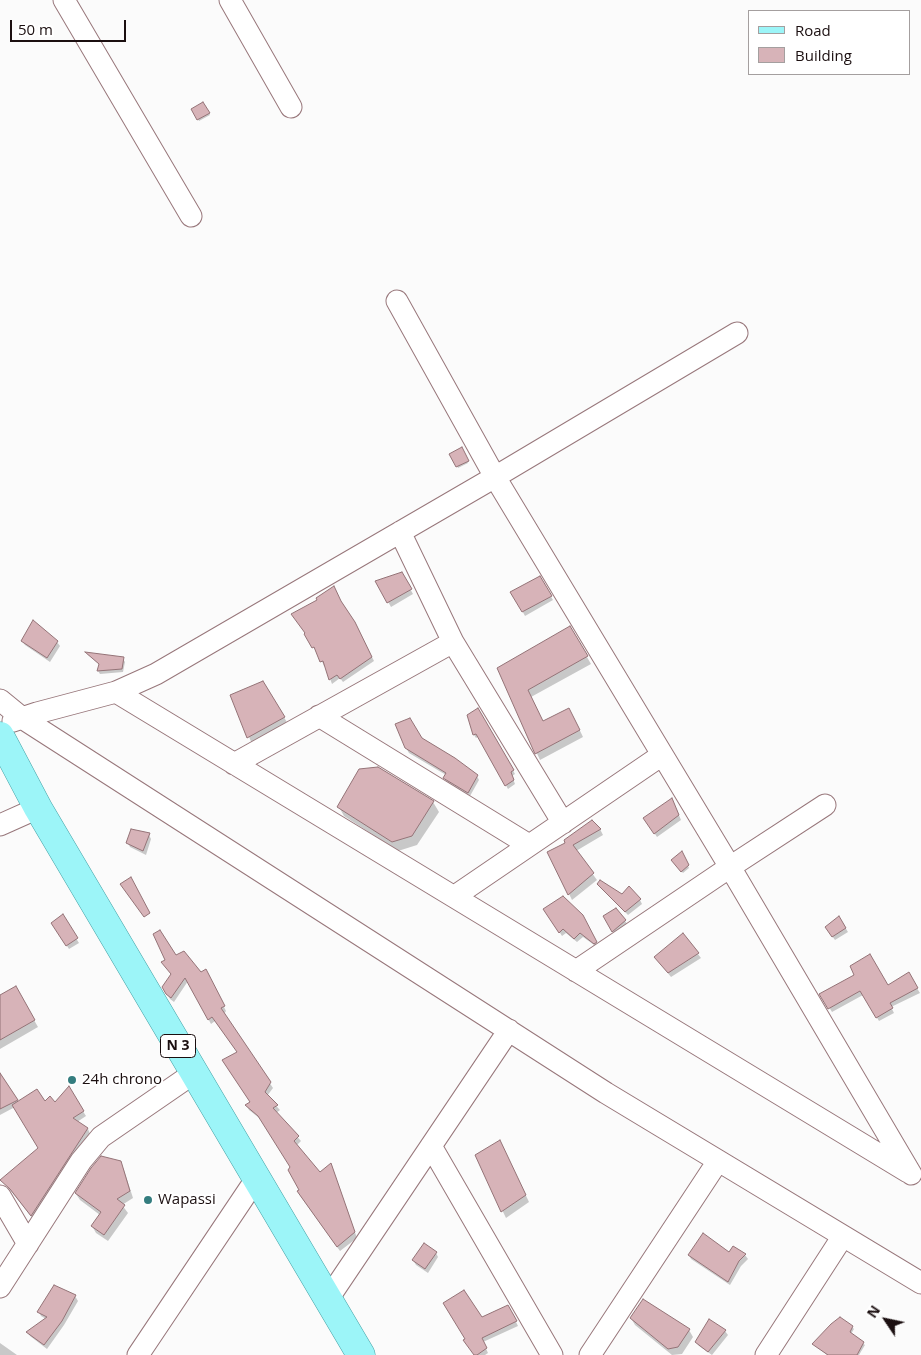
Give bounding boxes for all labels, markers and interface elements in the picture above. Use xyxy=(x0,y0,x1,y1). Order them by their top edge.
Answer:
scale bar xyxy=(12,10,129,42)
legend xyxy=(748,10,911,75)
text: 50 m xyxy=(18,19,53,39)
text: Road xyxy=(795,20,831,40)
text: Building xyxy=(795,45,852,65)
road number: N 3 xyxy=(160,1034,196,1058)
place label: 24h chrono xyxy=(82,1071,162,1089)
marker: 24h chrono xyxy=(66,1074,78,1086)
place label: Wapassi xyxy=(158,1191,216,1209)
marker: Wapassi xyxy=(142,1194,154,1206)
north arrow xyxy=(861,1295,911,1345)
text: N xyxy=(862,1301,884,1321)

